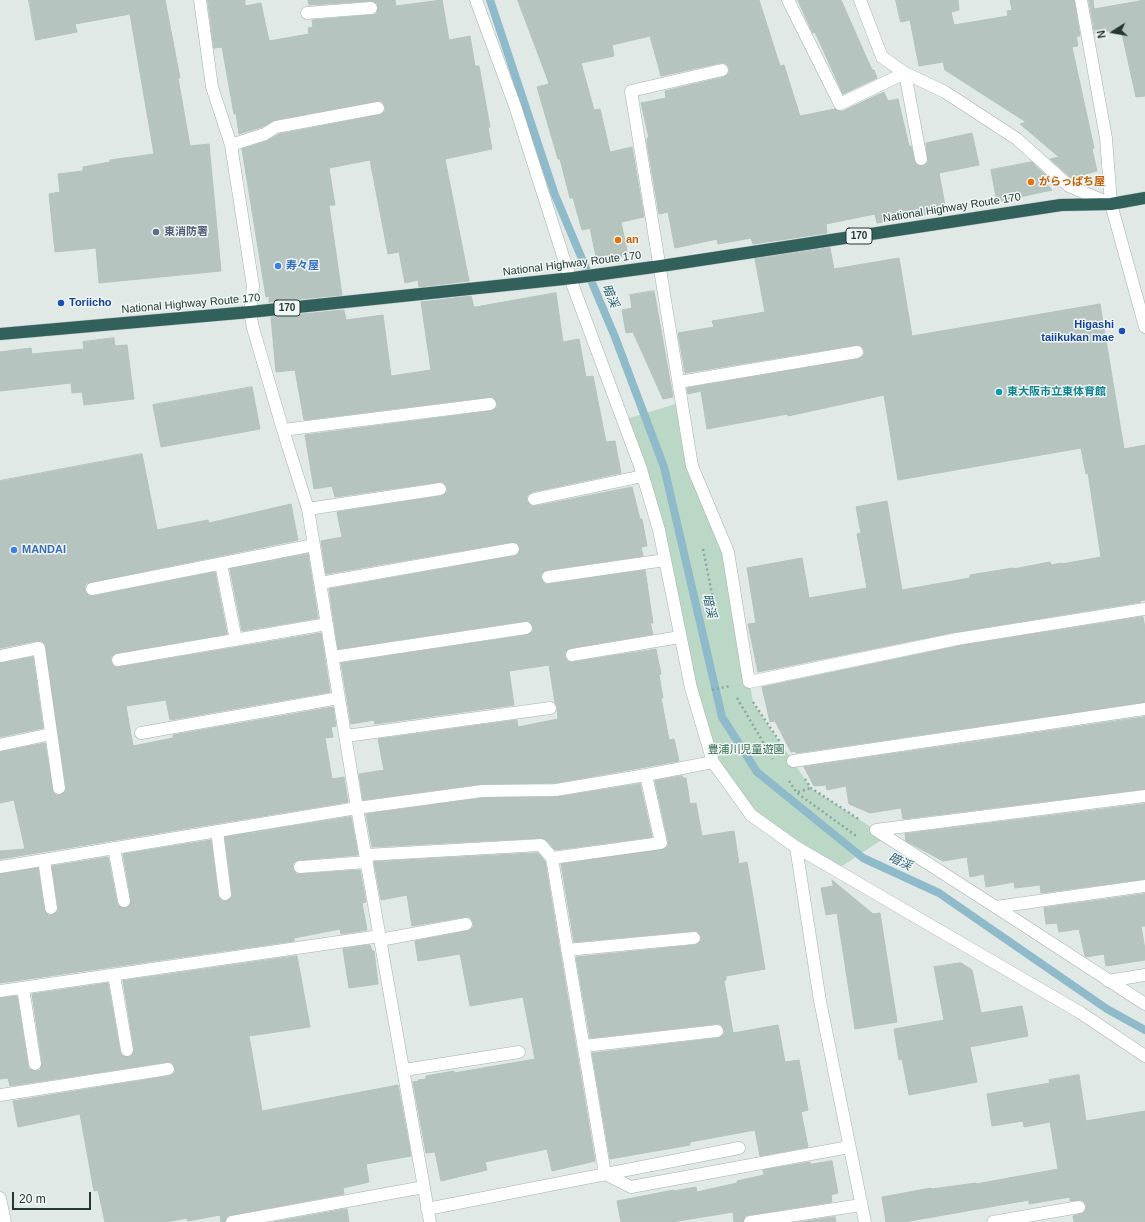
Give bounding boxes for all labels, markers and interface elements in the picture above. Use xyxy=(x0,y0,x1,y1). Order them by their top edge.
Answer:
north arrow xyxy=(1093,12,1133,52)
text: N xyxy=(1095,29,1108,39)
place label: がらっぱち屋 xyxy=(1039,175,1105,189)
marker: がらっぱち屋 xyxy=(1026,177,1036,187)
street label: National Highway Route 170 xyxy=(882,191,1022,225)
place label: 東消防署 xyxy=(164,225,208,239)
marker: 東消防署 xyxy=(151,227,161,237)
road number: 170 xyxy=(846,228,872,244)
place label: an xyxy=(626,233,639,247)
marker: an xyxy=(613,235,623,245)
street label: National Highway Route 170 xyxy=(502,249,642,279)
place label: 寿々屋 xyxy=(286,259,319,273)
marker: 寿々屋 xyxy=(273,261,283,271)
water label: 暗渓 xyxy=(599,282,621,310)
street label: National Highway Route 170 xyxy=(121,291,261,317)
place label: Toriicho xyxy=(69,296,112,310)
marker: Toriicho xyxy=(56,298,66,308)
road number: 170 xyxy=(274,300,300,316)
place label: Higashi taiikukan mae xyxy=(1041,318,1114,344)
marker: Higashi taiikukan mae xyxy=(1117,326,1127,336)
place label: 東大阪市立東体育館 xyxy=(1007,385,1106,399)
marker: 東大阪市立東体育館 xyxy=(994,387,1004,397)
place label: MANDAI xyxy=(22,543,66,557)
marker: MANDAI xyxy=(9,545,19,555)
water label: 暗渓 xyxy=(699,593,719,619)
park label: 豊浦川児童遊園 xyxy=(708,743,784,757)
water label: 暗渓 xyxy=(886,850,914,874)
scale bar xyxy=(14,1184,93,1210)
text: 20 m xyxy=(19,1192,46,1206)

